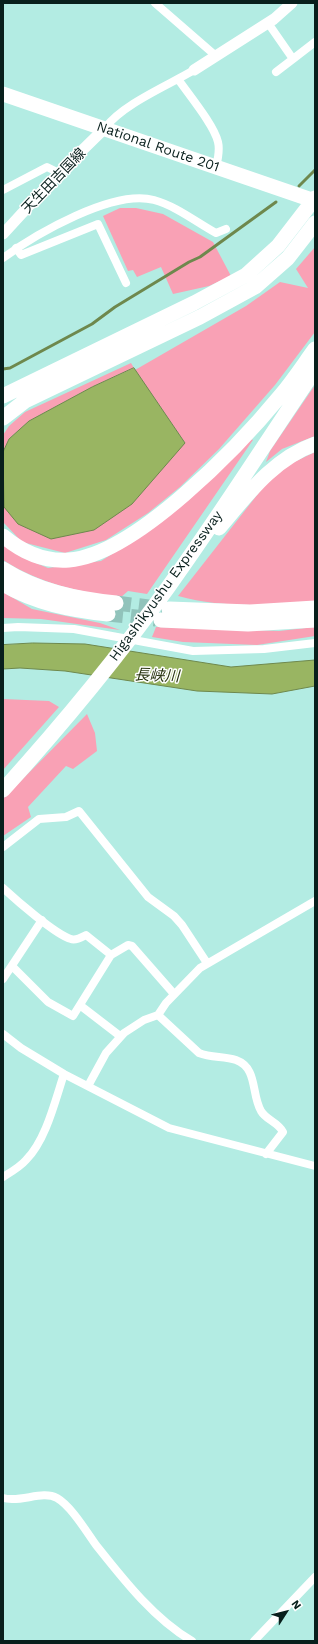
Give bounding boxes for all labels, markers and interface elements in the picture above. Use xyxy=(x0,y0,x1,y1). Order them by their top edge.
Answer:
street label: National Route 201 xyxy=(94,118,222,176)
street label: 天生田吉国線 xyxy=(19,145,89,217)
street label: Higashikyushu Expressway xyxy=(106,508,226,664)
water label: 長峡川 xyxy=(134,666,180,686)
north arrow xyxy=(266,1592,306,1632)
text: N xyxy=(288,1598,304,1612)

